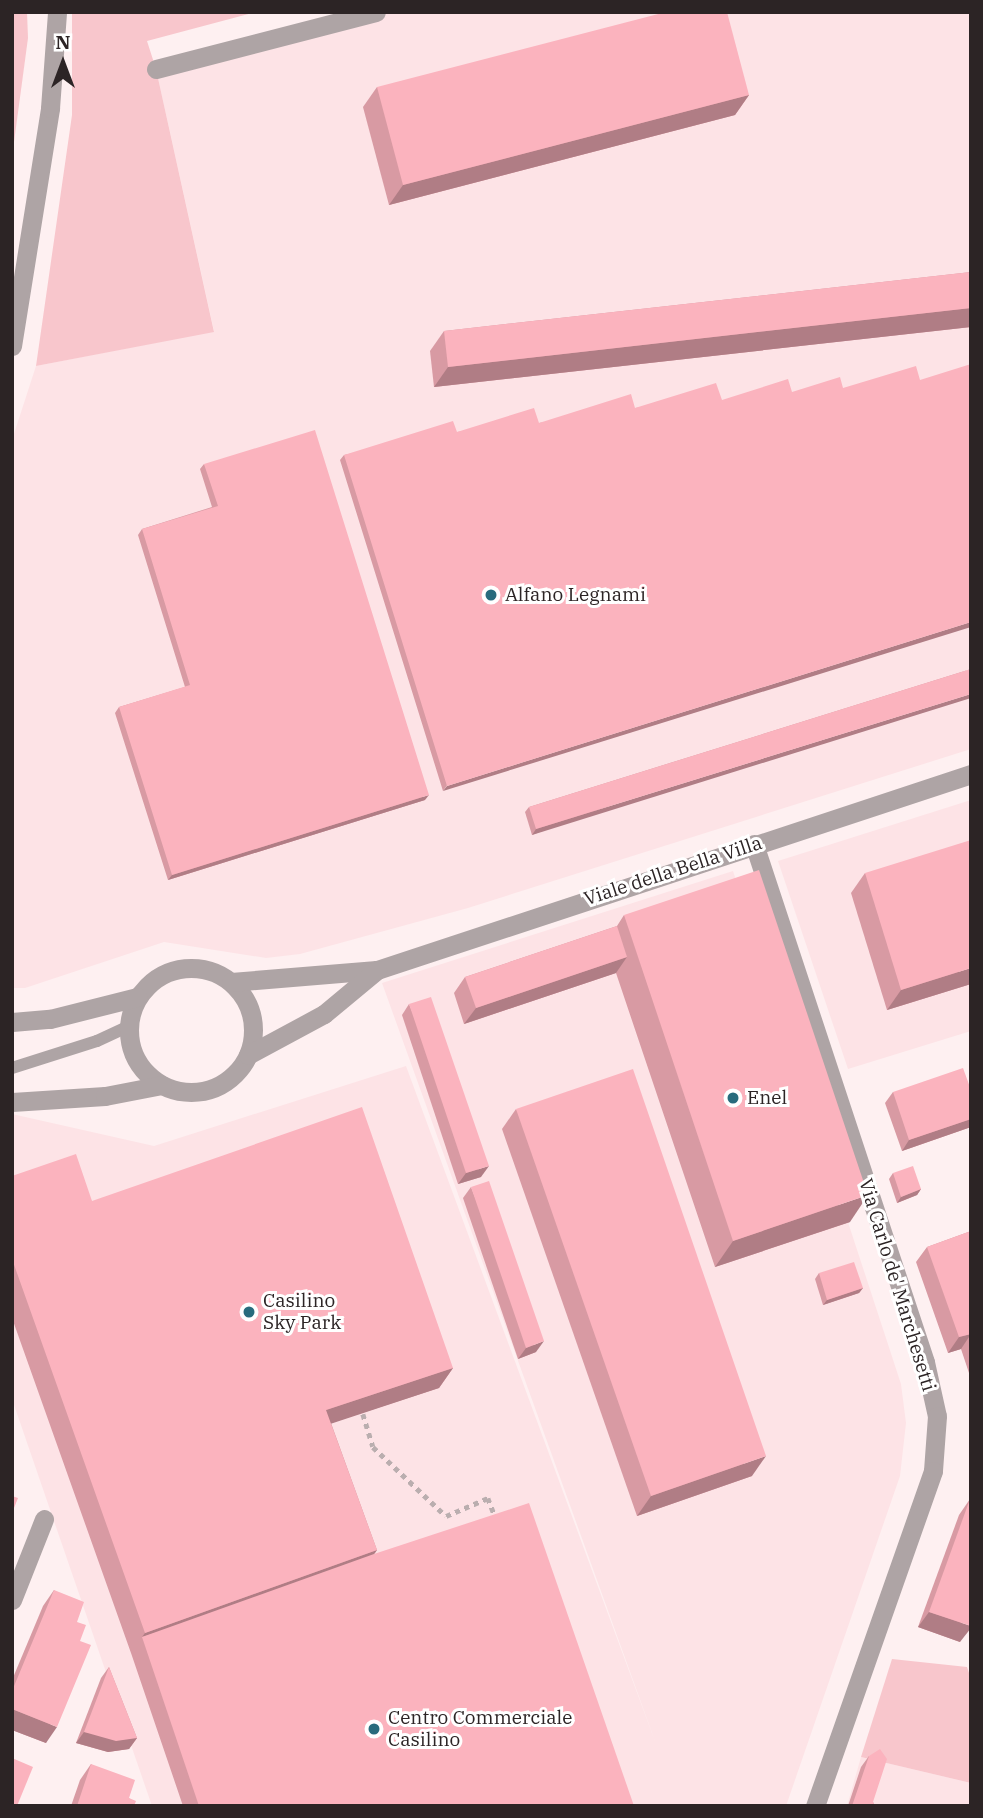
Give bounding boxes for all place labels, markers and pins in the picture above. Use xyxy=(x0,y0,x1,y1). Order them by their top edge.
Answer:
place label: Alfano Legnami xyxy=(505,584,646,606)
marker: Alfano Legnami xyxy=(483,587,499,603)
place label: Enel xyxy=(747,1087,787,1109)
marker: Enel xyxy=(725,1090,741,1106)
place label: Casilino Sky Park xyxy=(263,1290,341,1334)
marker: Casilino Sky Park xyxy=(241,1304,257,1320)
place label: Centro Commerciale Casilino xyxy=(388,1707,572,1751)
marker: Centro Commerciale Casilino xyxy=(366,1721,382,1737)

